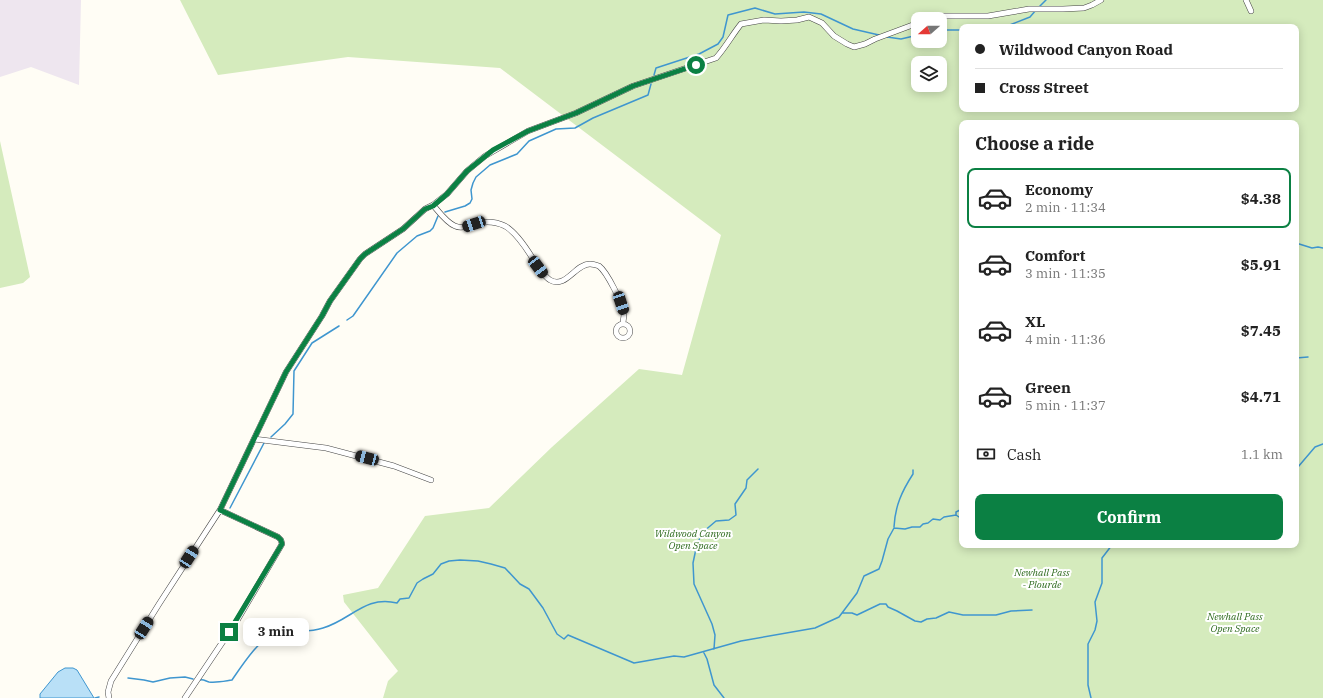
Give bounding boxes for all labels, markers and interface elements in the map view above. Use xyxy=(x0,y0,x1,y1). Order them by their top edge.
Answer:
north arrow xyxy=(911,12,947,48)
map controls xyxy=(911,12,947,92)
text: Wildwood Canyon Road xyxy=(999,40,1173,59)
route start xyxy=(687,56,705,74)
button: layers xyxy=(911,56,947,92)
text: Cross Street xyxy=(999,78,1089,97)
text: Choose a ride xyxy=(975,132,1094,155)
icon: car xyxy=(977,180,1013,216)
text: Economy xyxy=(1025,180,1093,199)
text: $4.38 xyxy=(1241,189,1281,208)
text: 2 min · 11:34 xyxy=(1025,199,1106,216)
car xyxy=(461,215,487,233)
icon: car xyxy=(977,246,1013,282)
text: Comfort xyxy=(1025,246,1085,265)
car xyxy=(526,254,550,280)
text: $5.91 xyxy=(1241,255,1281,274)
text: 3 min · 11:35 xyxy=(1025,265,1106,282)
car xyxy=(612,290,630,316)
icon: car xyxy=(977,312,1013,348)
text: XL xyxy=(1025,312,1045,331)
text: $7.45 xyxy=(1241,321,1281,340)
text: 4 min · 11:36 xyxy=(1025,331,1106,348)
icon: car xyxy=(977,378,1013,414)
text: Green xyxy=(1025,378,1071,397)
text: $4.71 xyxy=(1241,387,1281,406)
text: 5 min · 11:37 xyxy=(1025,397,1106,414)
icon: cash xyxy=(975,443,997,465)
text: Cash xyxy=(1007,445,1041,464)
text: 1.1 km xyxy=(1241,446,1283,463)
car xyxy=(354,449,380,467)
button: Confirm xyxy=(975,494,1283,540)
park label: Wildwood Canyon Open Space xyxy=(655,527,732,552)
car xyxy=(177,544,201,570)
park label: Newhall Pass - Plourde xyxy=(1013,566,1070,591)
park label: Newhall Pass Open Space xyxy=(1206,610,1263,635)
car xyxy=(133,615,155,641)
callout: 3 min xyxy=(243,618,309,646)
route end xyxy=(220,623,238,641)
text: 3 min xyxy=(258,623,294,640)

